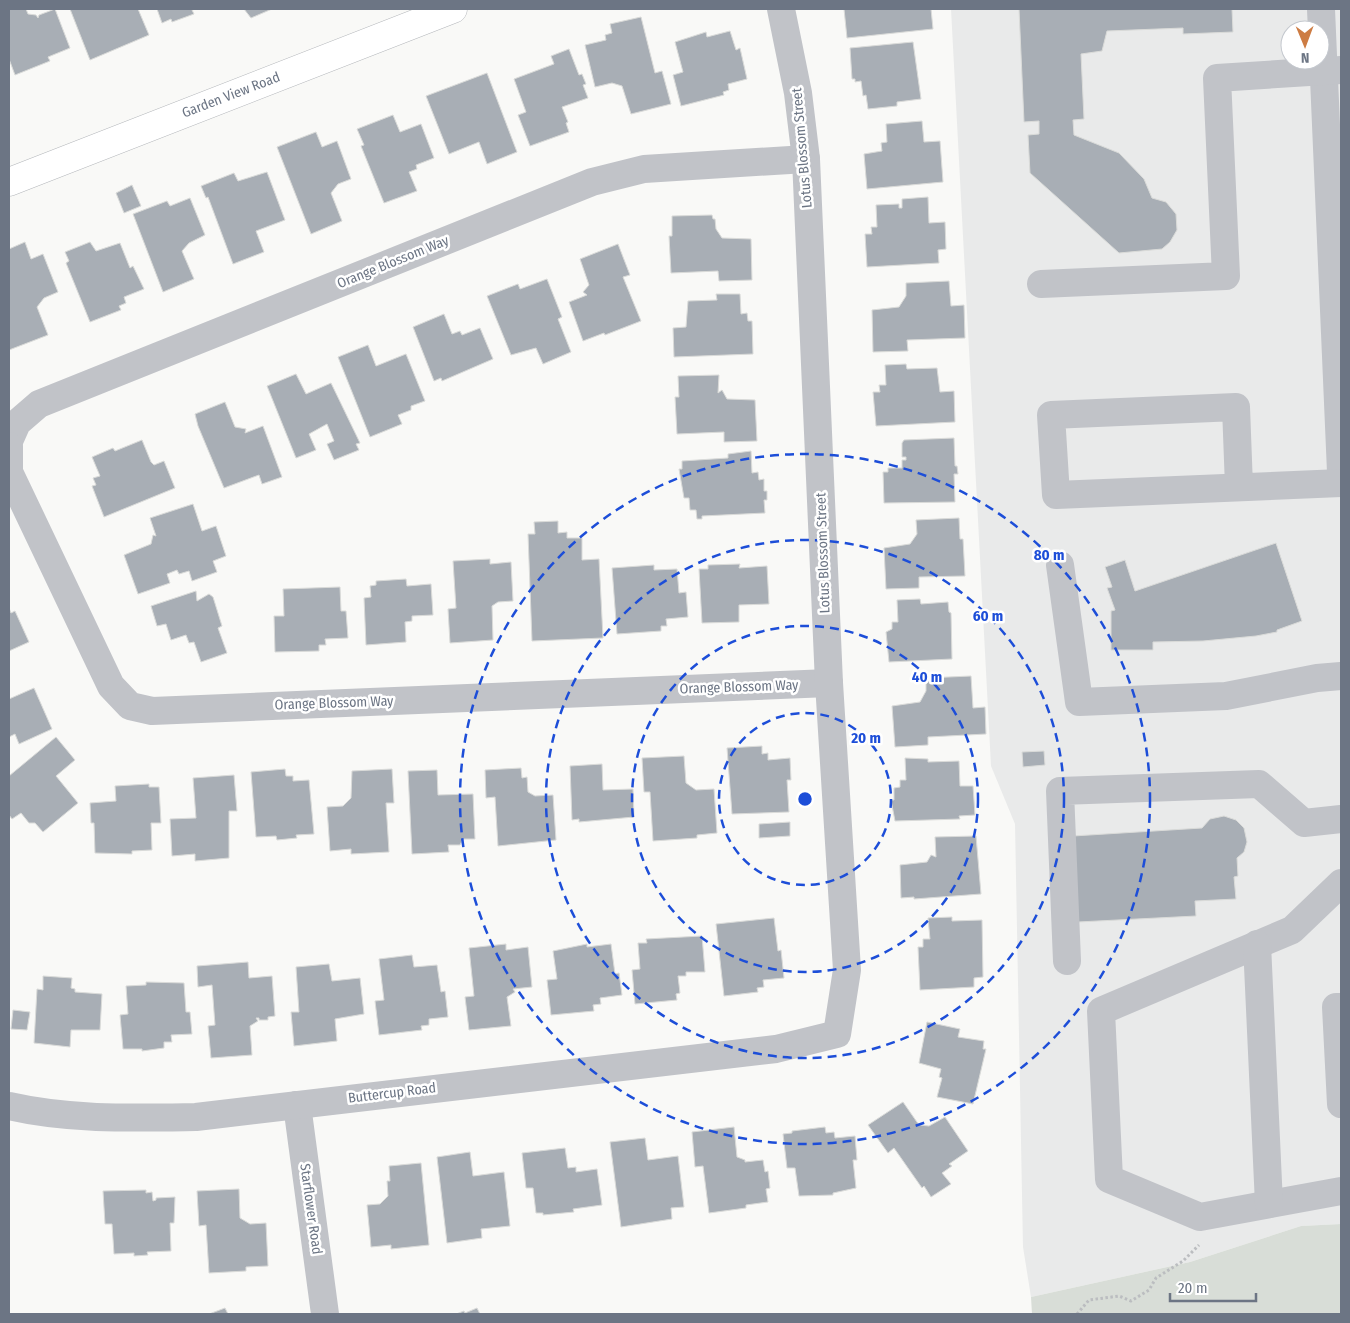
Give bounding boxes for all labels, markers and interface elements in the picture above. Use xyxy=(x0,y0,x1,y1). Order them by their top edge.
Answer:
north arrow xyxy=(1280,20,1330,70)
text: N xyxy=(1301,49,1310,66)
street label: Garden View Road xyxy=(180,69,282,121)
street label: Lotus Blossom Street xyxy=(788,87,816,209)
street label: Orange Blossom Way xyxy=(335,232,452,292)
street label: Lotus Blossom Street xyxy=(812,492,834,614)
text: 80 m xyxy=(1034,546,1064,564)
text: 60 m xyxy=(973,607,1003,625)
text: 40 m xyxy=(912,668,942,686)
street label: Orange Blossom Way xyxy=(679,676,799,698)
street label: Orange Blossom Way xyxy=(274,692,394,714)
text: 20 m xyxy=(850,729,881,747)
centre of rings xyxy=(796,790,814,808)
street label: Buttercup Road xyxy=(347,1079,437,1107)
street label: Starflower Road xyxy=(296,1163,326,1255)
scale bar xyxy=(1170,1270,1256,1302)
text: 20 m xyxy=(1178,1279,1208,1297)

